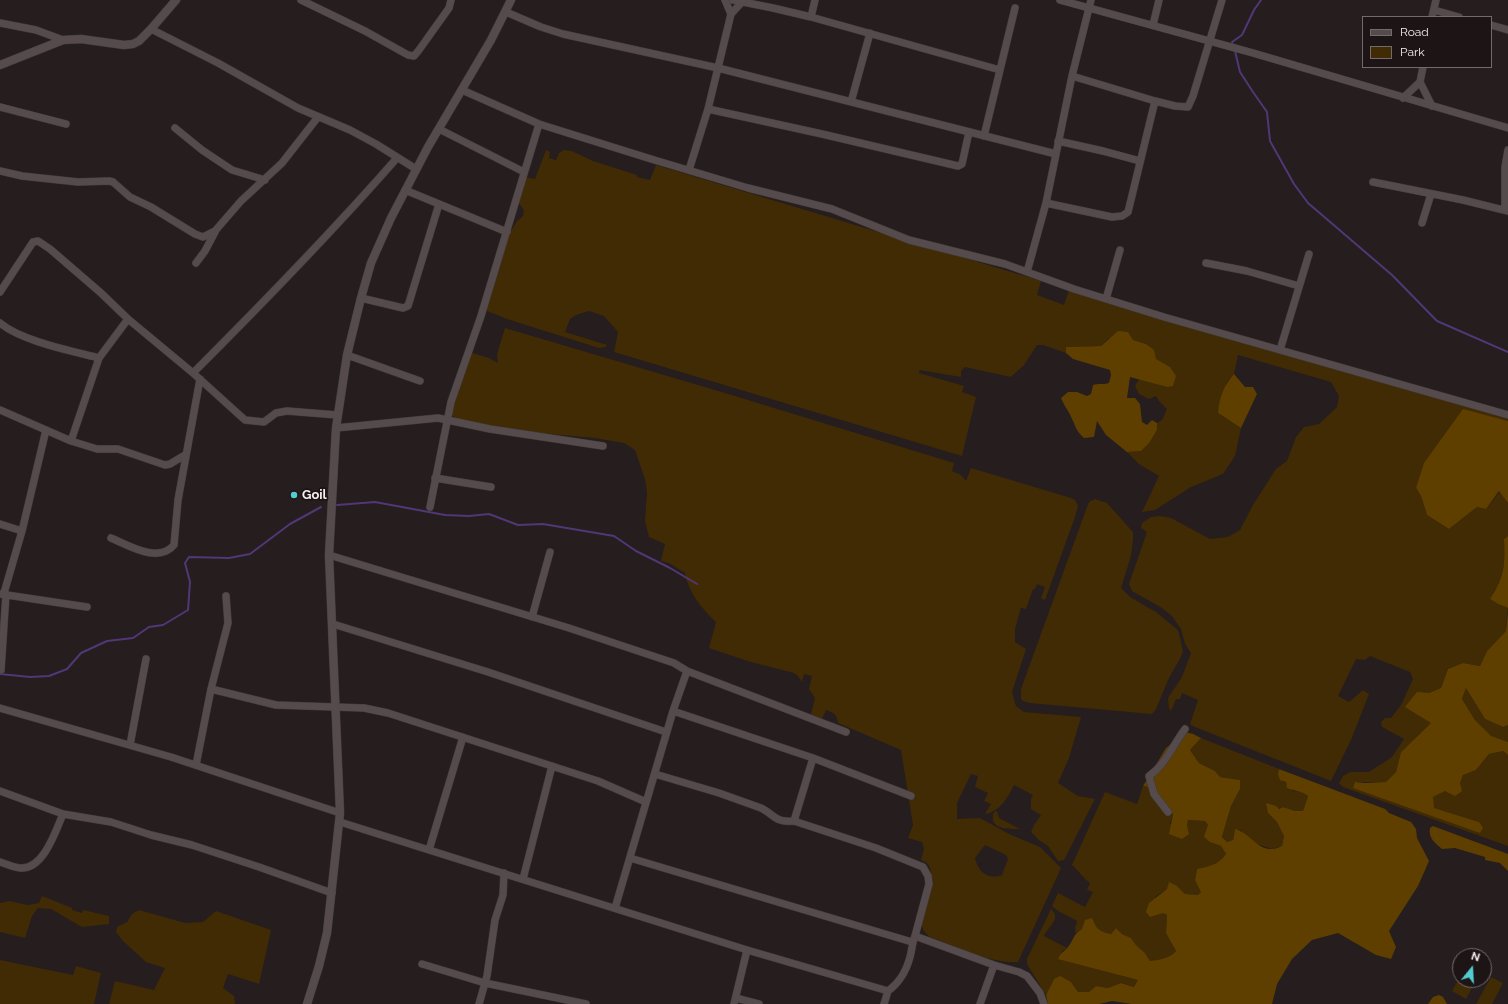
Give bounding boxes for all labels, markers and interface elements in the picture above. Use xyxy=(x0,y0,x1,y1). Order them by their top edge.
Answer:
legend xyxy=(1362,16,1492,68)
text: Road xyxy=(1400,25,1429,39)
text: Park xyxy=(1400,45,1425,59)
place label: Goil xyxy=(302,487,327,503)
marker: Goil xyxy=(289,490,299,500)
north arrow xyxy=(1452,948,1492,988)
text: N xyxy=(1470,950,1482,965)

